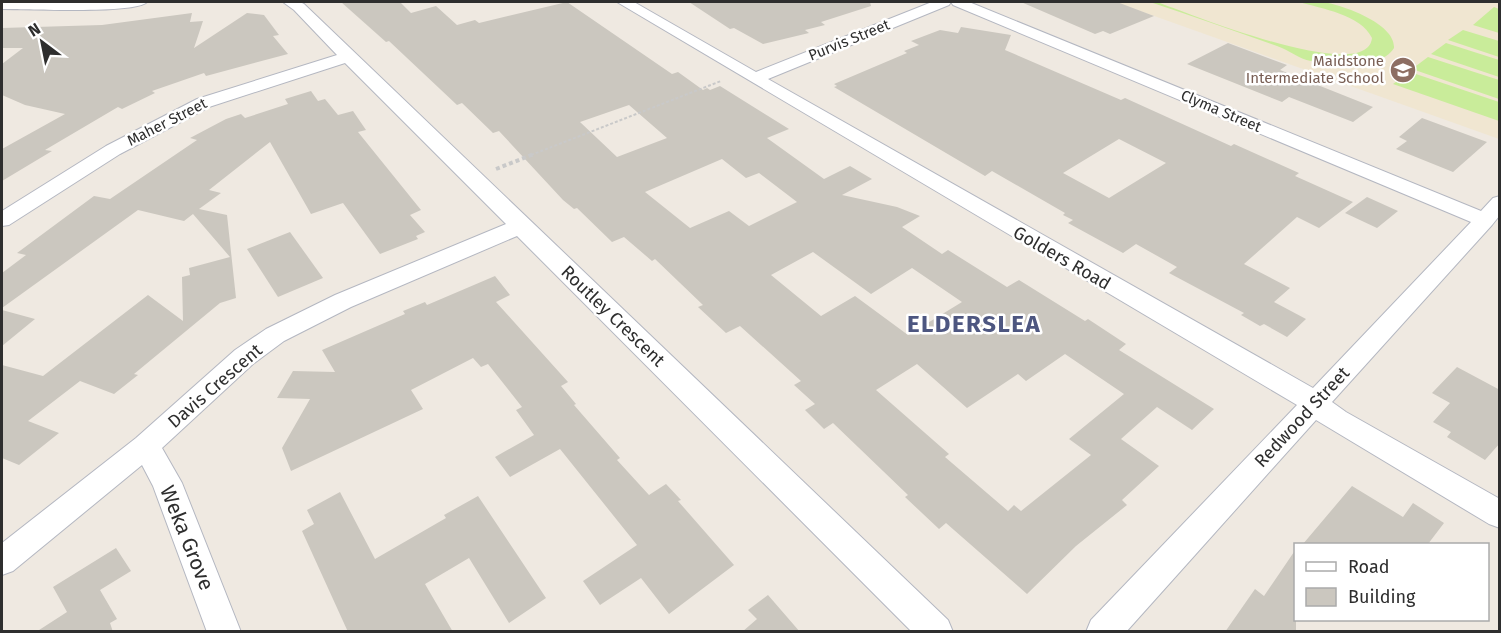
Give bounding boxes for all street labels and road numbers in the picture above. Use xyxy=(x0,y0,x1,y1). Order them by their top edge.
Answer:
street label: Purvis Street xyxy=(806,15,893,64)
street label: Clyma Street xyxy=(1178,86,1264,136)
street label: Maher Street xyxy=(124,94,210,150)
street label: Golders Road xyxy=(1009,221,1115,295)
street label: Routley Crescent xyxy=(556,261,670,371)
street label: Davis Crescent xyxy=(163,339,267,433)
street label: Redwood Street xyxy=(1250,362,1355,472)
street label: Weka Grove xyxy=(154,482,220,594)

